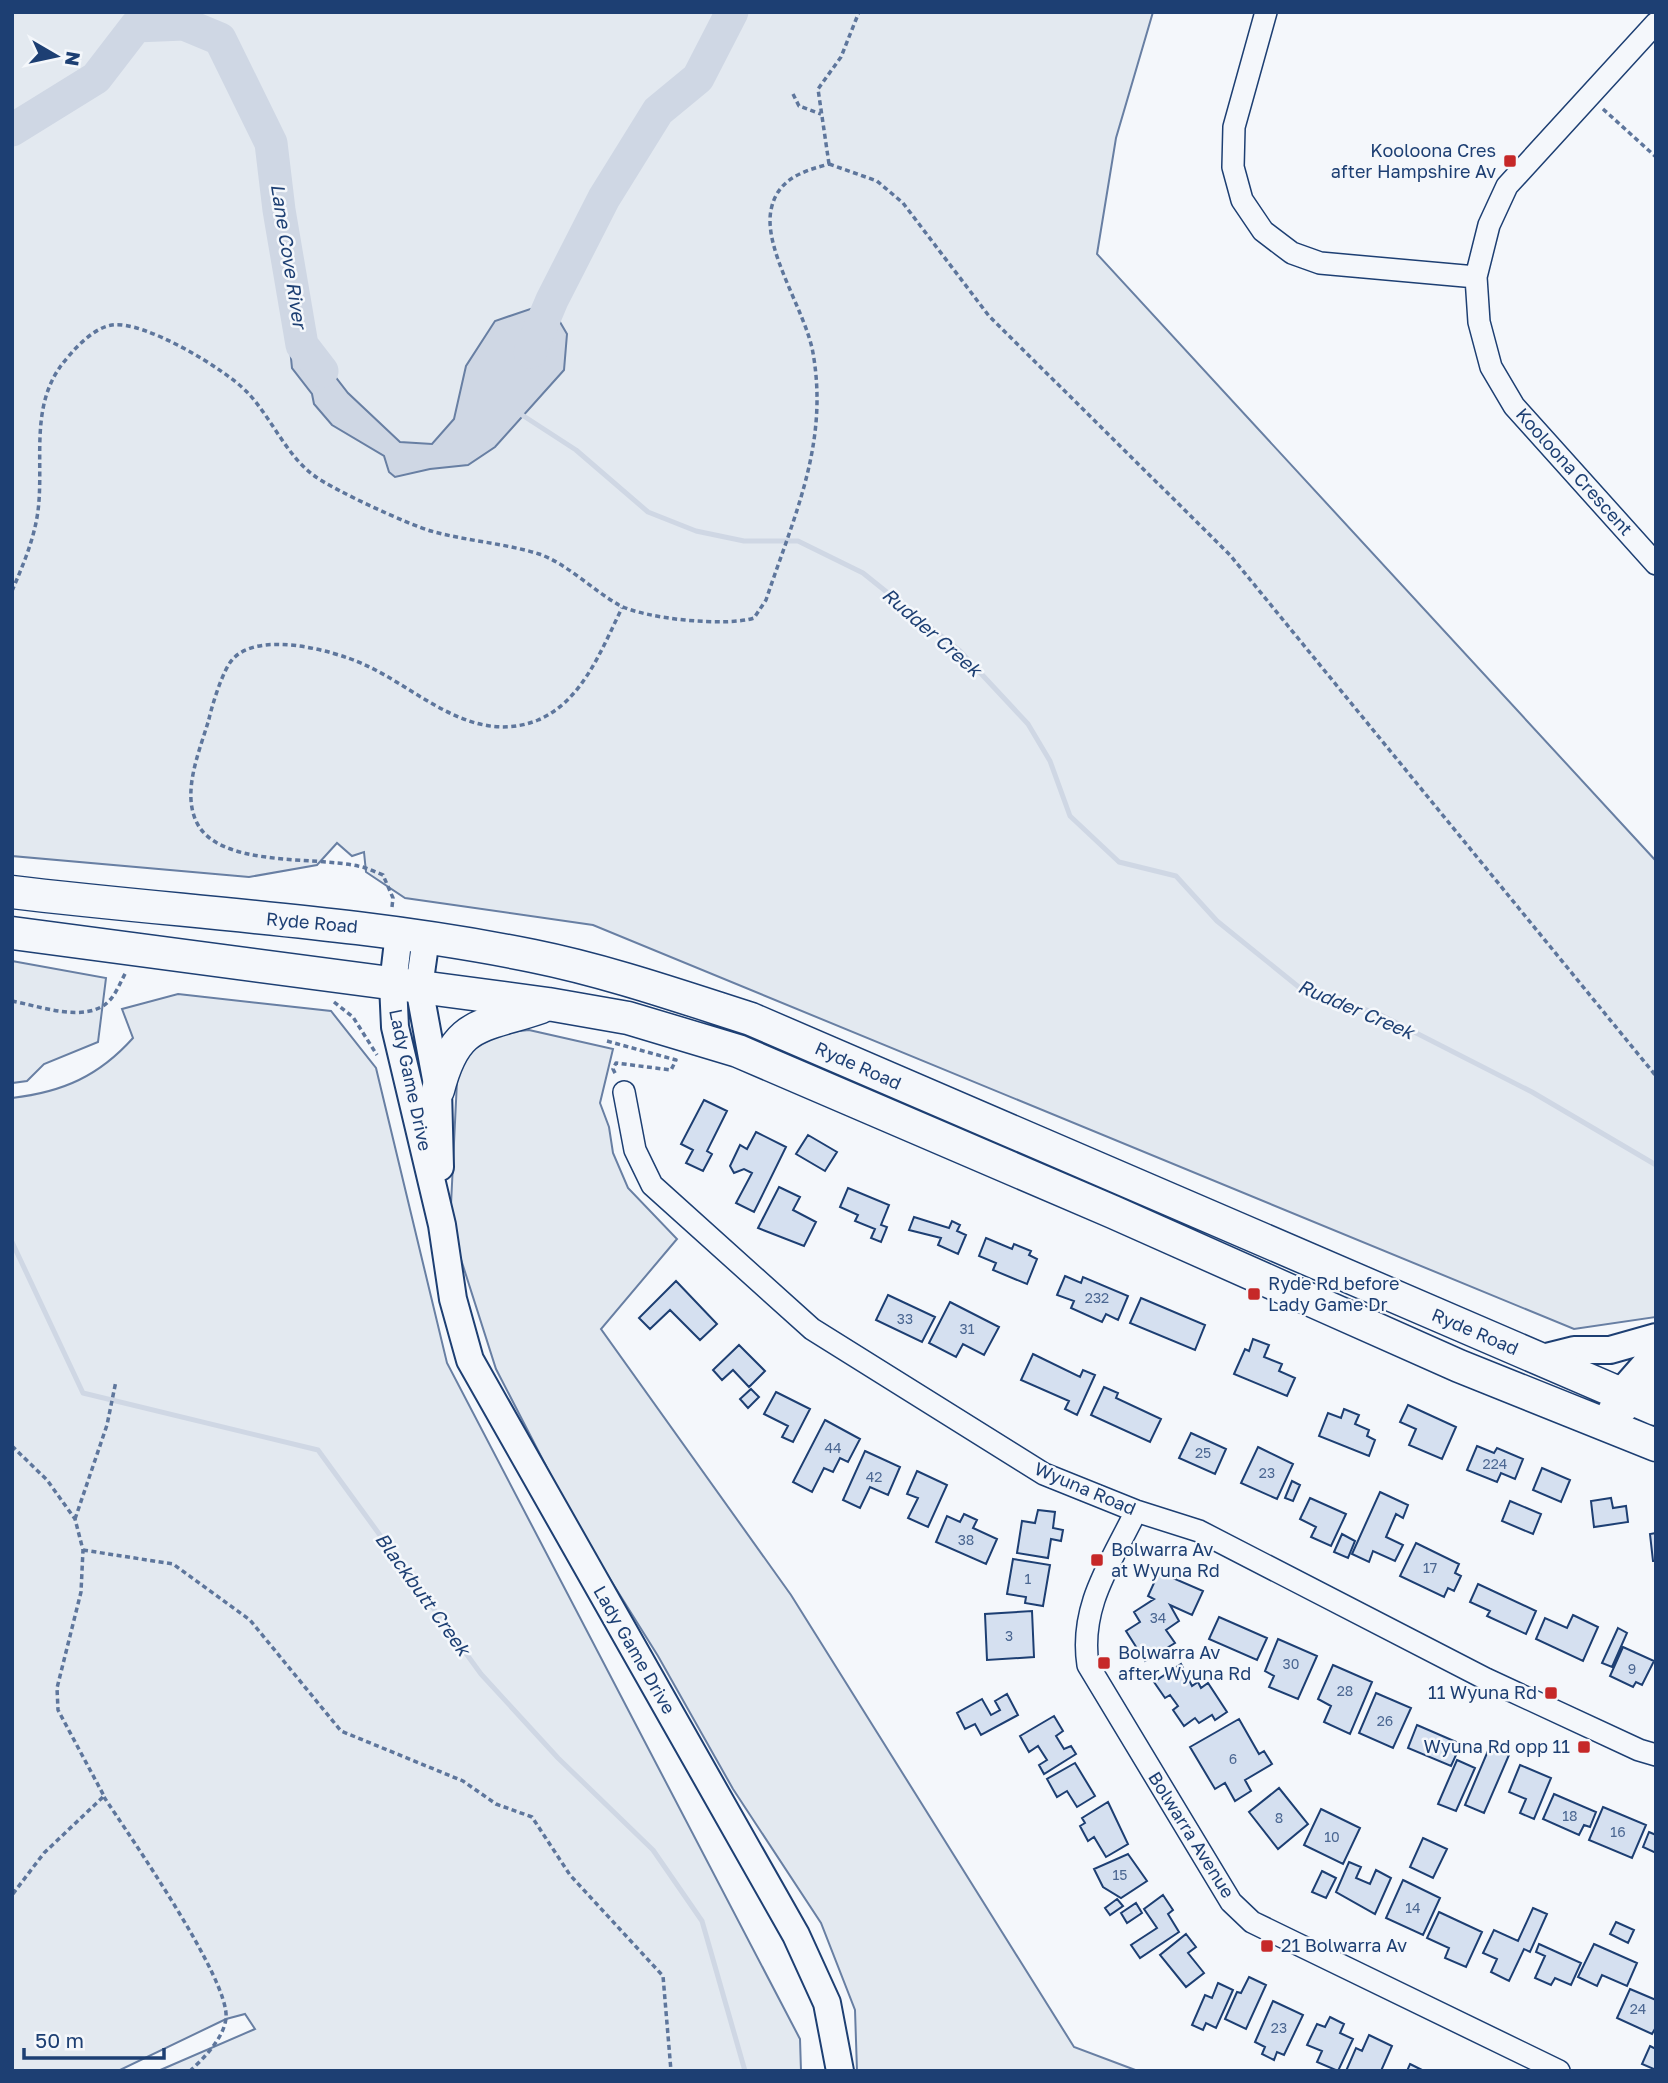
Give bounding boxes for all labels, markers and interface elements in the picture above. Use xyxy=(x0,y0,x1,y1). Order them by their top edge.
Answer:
north arrow xyxy=(21,21,91,91)
text: N xyxy=(61,50,86,68)
place label: Kooloona Cres after Hampshire Av xyxy=(1331,139,1496,182)
marker: Kooloona Cres after Hampshire Av xyxy=(1502,153,1518,169)
water label: Lane Cove River xyxy=(267,182,313,332)
street label: Kooloona Crescent xyxy=(1512,403,1638,540)
water label: Rudder Creek xyxy=(878,582,988,682)
street label: Ryde Road xyxy=(265,907,359,937)
water label: Rudder Creek xyxy=(1295,974,1420,1044)
street label: Lady Game Drive xyxy=(385,1007,437,1153)
street label: Ryde Road xyxy=(812,1036,905,1094)
place label: Ryde Rd before Lady Game Dr xyxy=(1268,1272,1399,1315)
marker: Ryde Rd before Lady Game Dr xyxy=(1246,1286,1262,1302)
house number: 232 xyxy=(1085,1289,1109,1306)
street label: Ryde Road xyxy=(1429,1303,1522,1359)
house number: 33 xyxy=(897,1310,913,1327)
house number: 31 xyxy=(960,1320,975,1337)
house number: 44 xyxy=(824,1439,842,1456)
house number: 25 xyxy=(1195,1444,1211,1461)
house number: 224 xyxy=(1483,1455,1507,1472)
street label: Wyuna Road xyxy=(1031,1457,1139,1519)
house number: 23 xyxy=(1259,1464,1275,1481)
house number: 42 xyxy=(866,1468,882,1485)
water label: Blackbutt Creek xyxy=(371,1528,477,1662)
house number: 38 xyxy=(958,1531,974,1548)
place label: Bolwarra Av at Wyuna Rd xyxy=(1111,1538,1220,1581)
marker: Bolwarra Av at Wyuna Rd xyxy=(1089,1552,1105,1568)
house number: 17 xyxy=(1423,1559,1437,1576)
house number: 1 xyxy=(1025,1570,1032,1587)
street label: Lady Game Drive xyxy=(589,1581,681,1718)
house number: 34 xyxy=(1150,1609,1166,1626)
house number: 3 xyxy=(1005,1627,1013,1644)
place label: Bolwarra Av after Wyuna Rd xyxy=(1118,1641,1251,1684)
marker: Bolwarra Av after Wyuna Rd xyxy=(1096,1655,1112,1671)
house number: 30 xyxy=(1283,1655,1299,1672)
house number: 9 xyxy=(1628,1660,1636,1677)
place label: 11 Wyuna Rd xyxy=(1428,1681,1537,1703)
house number: 28 xyxy=(1337,1682,1353,1699)
marker: 11 Wyuna Rd xyxy=(1543,1685,1559,1701)
house number: 26 xyxy=(1377,1712,1393,1729)
place label: Wyuna Rd opp 11 xyxy=(1423,1735,1570,1757)
marker: Wyuna Rd opp 11 xyxy=(1576,1739,1592,1755)
house number: 6 xyxy=(1229,1750,1237,1767)
street label: Bolwarra Avenue xyxy=(1144,1767,1240,1902)
house number: 18 xyxy=(1562,1807,1578,1824)
house number: 8 xyxy=(1275,1809,1283,1826)
house number: 16 xyxy=(1610,1823,1626,1840)
house number: 10 xyxy=(1324,1828,1340,1845)
house number: 15 xyxy=(1113,1866,1127,1883)
house number: 14 xyxy=(1405,1899,1421,1916)
place label: 21 Bolwarra Av xyxy=(1281,1934,1407,1956)
marker: 21 Bolwarra Av xyxy=(1259,1938,1275,1954)
house number: 24 xyxy=(1630,2000,1646,2017)
scale bar xyxy=(24,2016,164,2060)
house number: 23 xyxy=(1271,2019,1287,2036)
text: 50 m xyxy=(35,2027,84,2053)

